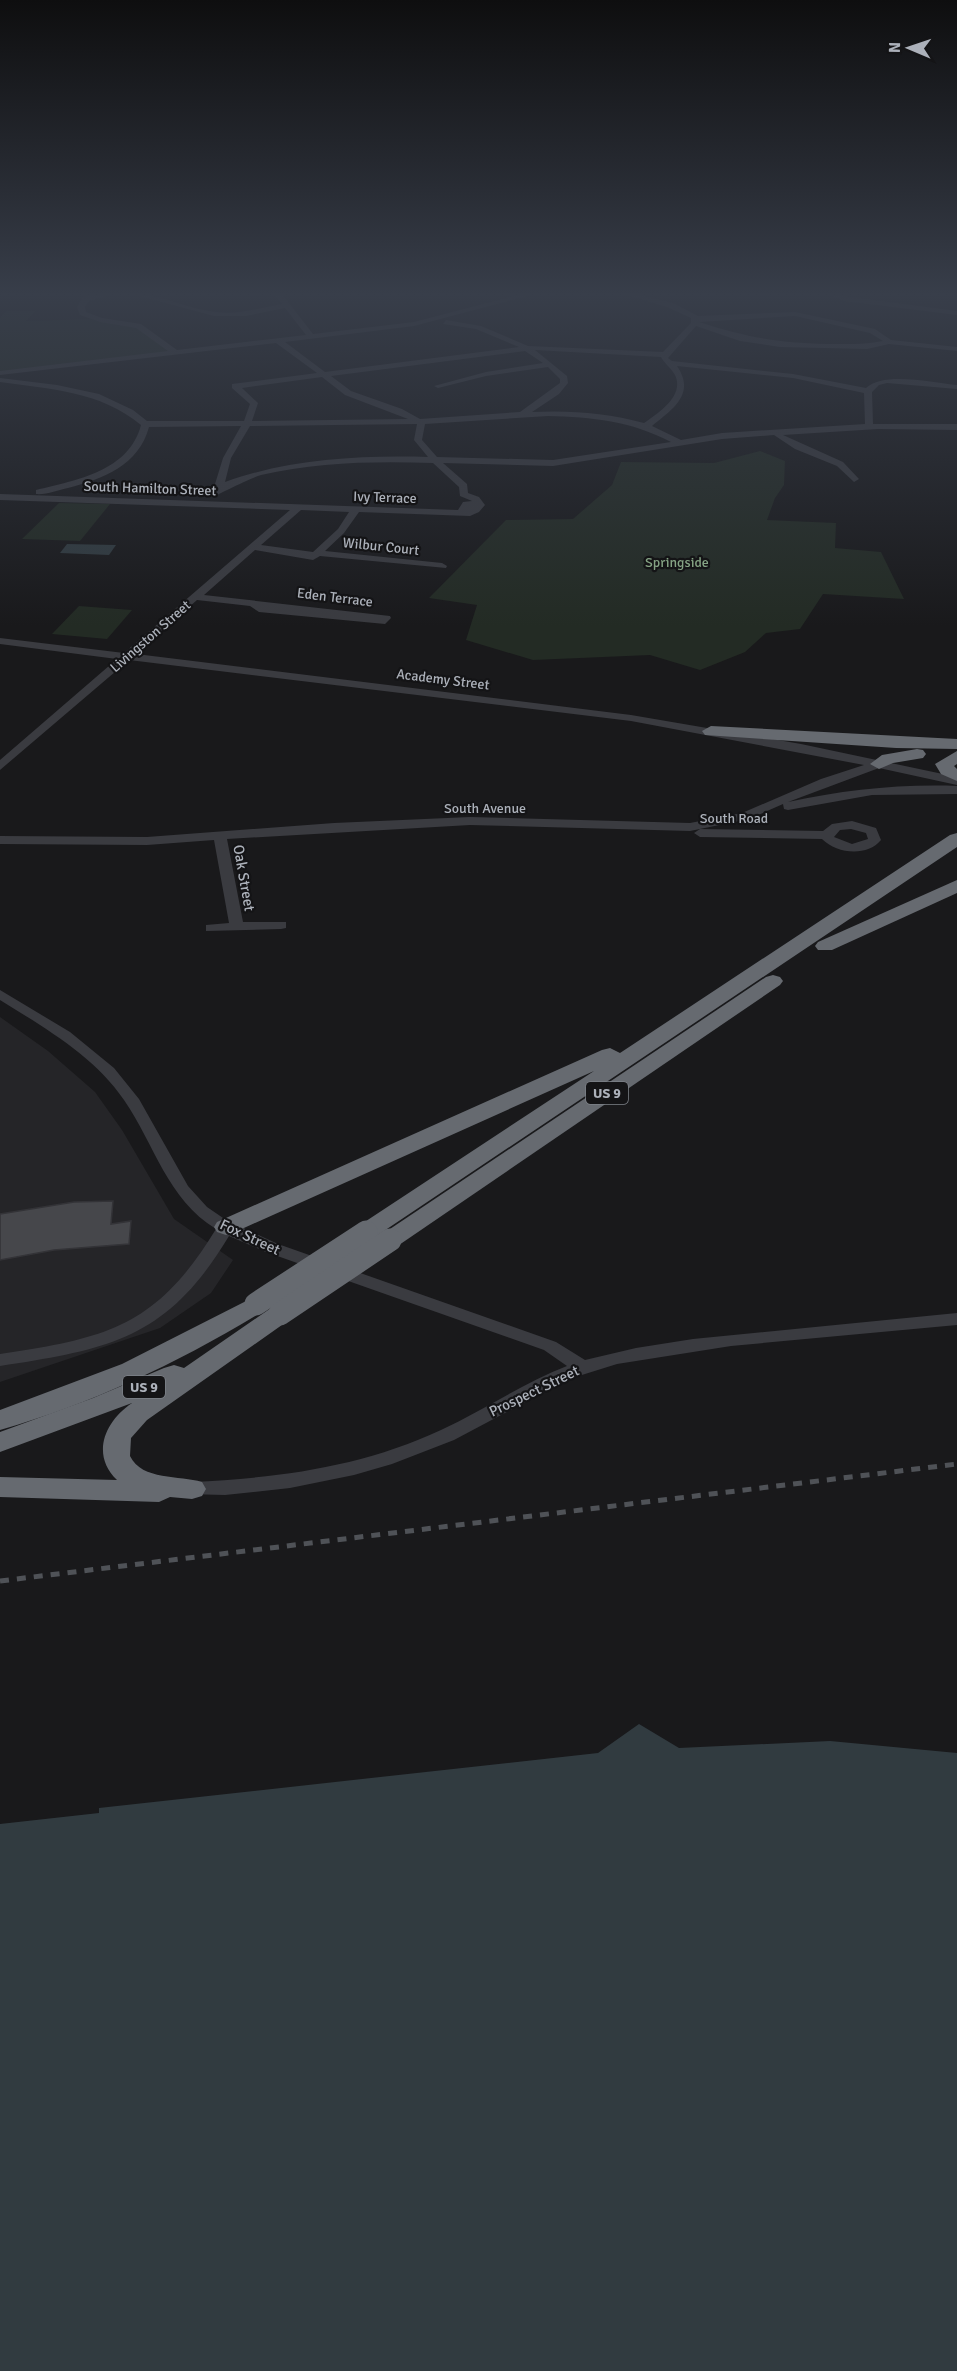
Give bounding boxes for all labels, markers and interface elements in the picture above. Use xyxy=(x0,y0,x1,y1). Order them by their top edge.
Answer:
north arrow xyxy=(879,18,939,78)
text: N xyxy=(885,42,905,53)
street label: South Hamilton Street xyxy=(83,478,217,499)
street label: Ivy Terrace xyxy=(353,488,417,507)
street label: Wilbur Court xyxy=(342,534,420,559)
park label: Springside xyxy=(645,554,709,571)
street label: Eden Terrace xyxy=(296,584,374,611)
street label: Livingston Street xyxy=(107,597,194,676)
street label: Academy Street xyxy=(395,665,490,694)
street label: South Avenue xyxy=(444,800,526,817)
street label: South Road xyxy=(700,810,768,827)
street label: Oak Street xyxy=(229,843,259,913)
road number: US 9 xyxy=(586,1082,628,1104)
street label: Fox Street xyxy=(217,1215,283,1259)
street label: Prospect Street xyxy=(486,1361,582,1421)
road number: US 9 xyxy=(123,1376,165,1398)

